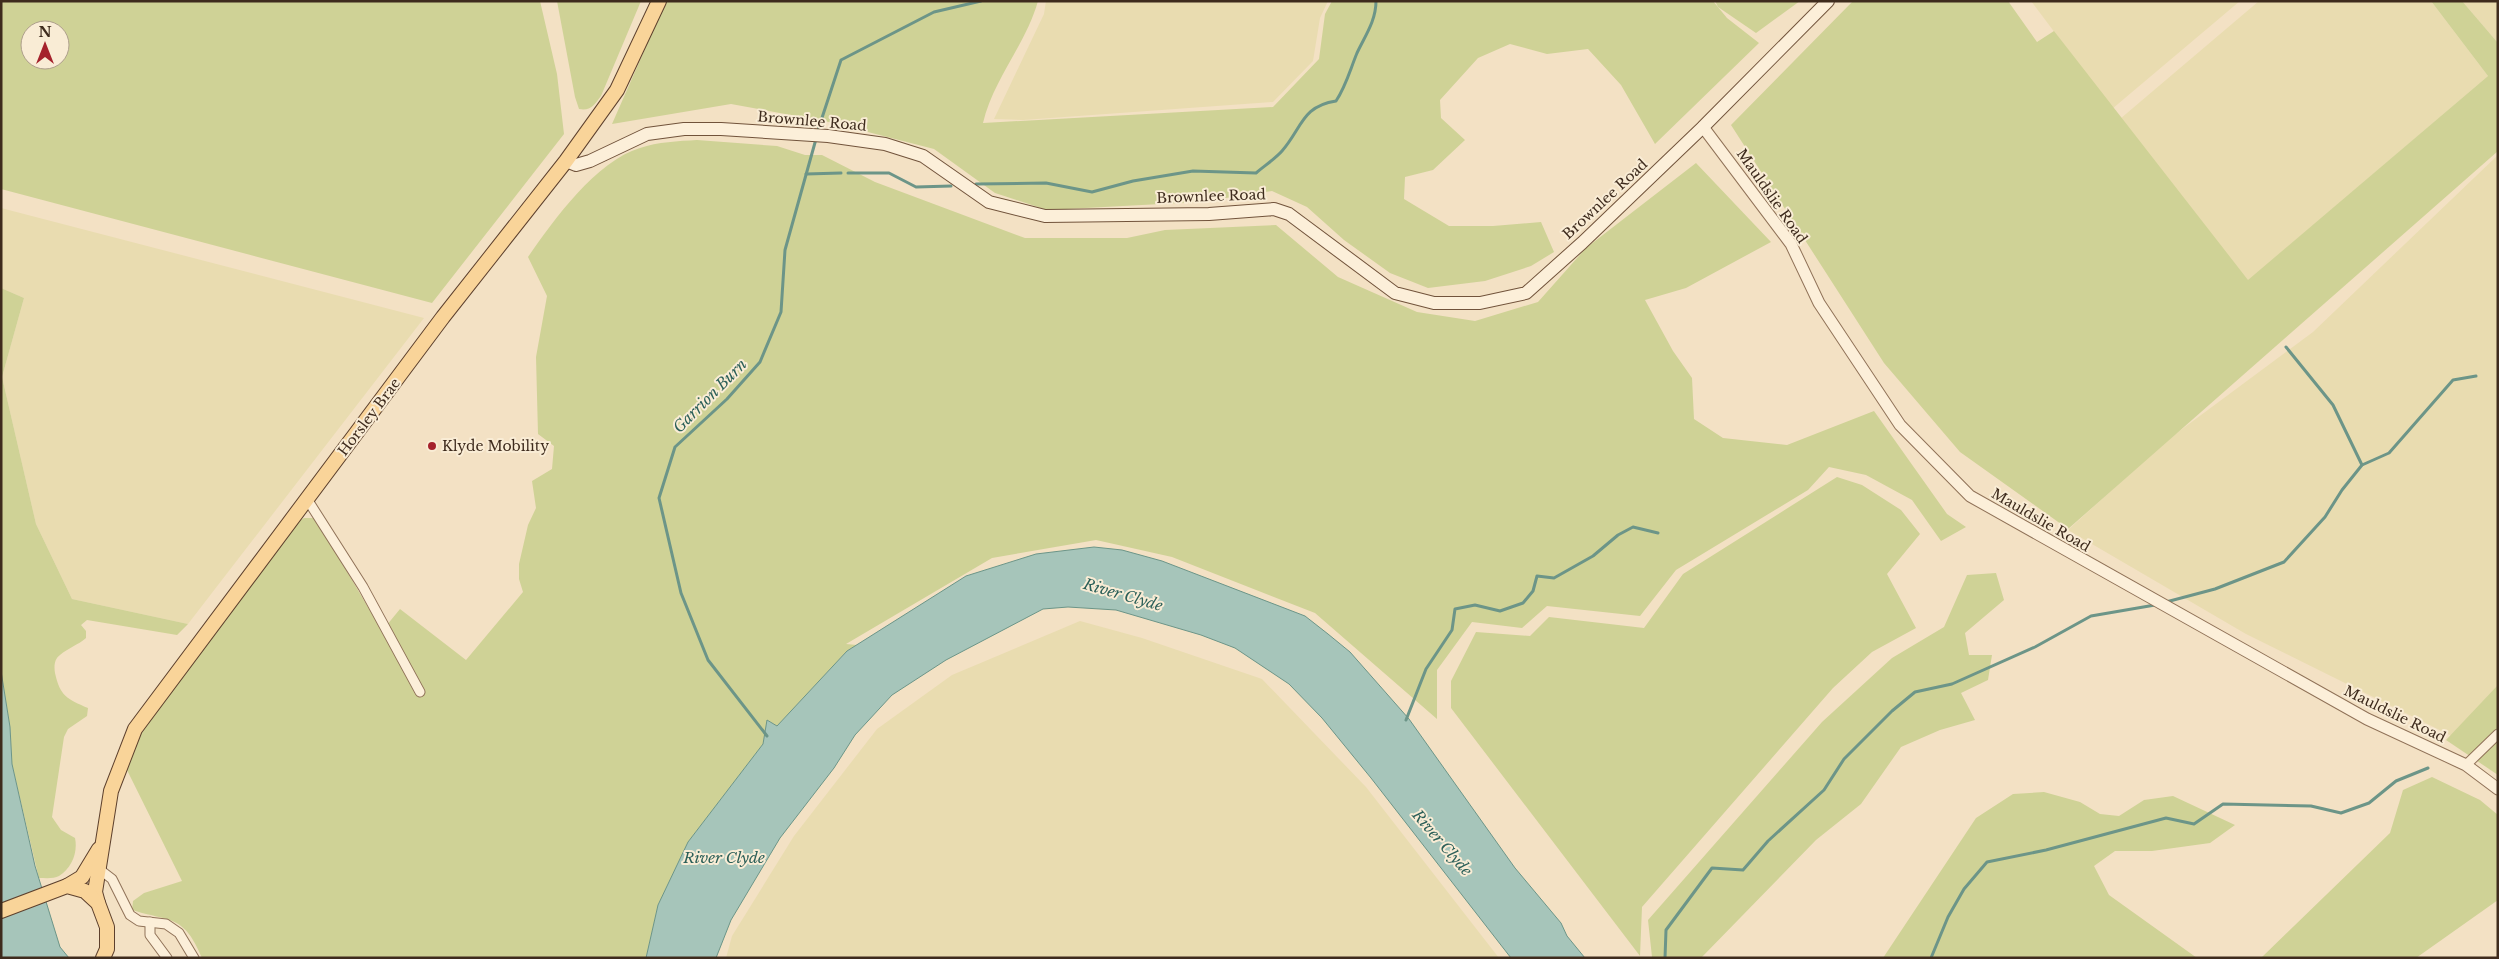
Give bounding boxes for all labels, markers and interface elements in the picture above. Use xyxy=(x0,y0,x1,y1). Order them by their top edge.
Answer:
north arrow xyxy=(20,20,70,70)
text: N xyxy=(38,23,52,41)
street label: Brownlee Road xyxy=(757,107,868,135)
street label: Mauldslie Road xyxy=(1733,145,1812,247)
street label: Brownlee Road xyxy=(1559,155,1652,243)
street label: Brownlee Road xyxy=(1156,185,1267,207)
water label: Garrion Burn xyxy=(669,355,751,437)
street label: Horsley Brae xyxy=(334,374,404,460)
place label: Klyde Mobility xyxy=(442,437,549,455)
marker: Klyde Mobility xyxy=(426,440,438,452)
street label: Mauldslie Road xyxy=(1988,484,2094,556)
water label: River Clyde xyxy=(1080,574,1165,615)
street label: Mauldslie Road xyxy=(2341,681,2449,747)
water label: River Clyde xyxy=(1408,805,1476,880)
water label: River Clyde xyxy=(682,848,765,867)

